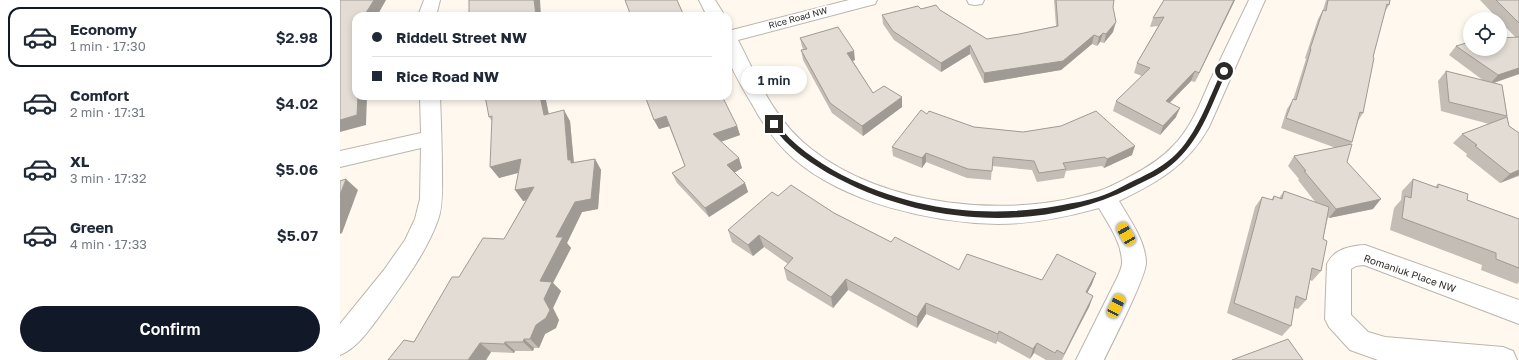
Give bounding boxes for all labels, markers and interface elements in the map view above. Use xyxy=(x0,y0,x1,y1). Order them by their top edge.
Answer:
street label: Rice Road NW xyxy=(767,4,829,31)
map controls xyxy=(1463,12,1507,56)
button: locate xyxy=(1463,12,1507,56)
icon: car xyxy=(22,19,58,55)
text: Economy xyxy=(70,20,137,38)
text: $2.98 xyxy=(276,28,318,46)
text: Riddell Street NW xyxy=(396,28,527,46)
text: 1 min · 17:30 xyxy=(70,38,146,54)
route start xyxy=(1215,62,1233,80)
callout: 1 min xyxy=(741,66,807,94)
text: Rice Road NW xyxy=(396,67,499,85)
text: 1 min xyxy=(758,72,790,88)
icon: car xyxy=(22,85,58,121)
text: Comfort xyxy=(70,86,129,104)
text: $4.02 xyxy=(275,94,318,112)
text: 2 min · 17:31 xyxy=(70,104,145,120)
route end xyxy=(765,115,783,133)
icon: car xyxy=(22,151,58,187)
text: XL xyxy=(70,152,89,170)
text: $5.06 xyxy=(276,160,318,178)
text: 3 min · 17:32 xyxy=(70,170,146,186)
icon: car xyxy=(22,217,58,253)
text: Green xyxy=(70,218,113,236)
car xyxy=(1115,221,1137,247)
text: $5.07 xyxy=(277,226,318,244)
text: 4 min · 17:33 xyxy=(70,236,147,252)
street label: Romaniuk Place NW xyxy=(1362,252,1458,295)
car xyxy=(1105,293,1127,319)
button: Confirm xyxy=(20,306,320,352)

